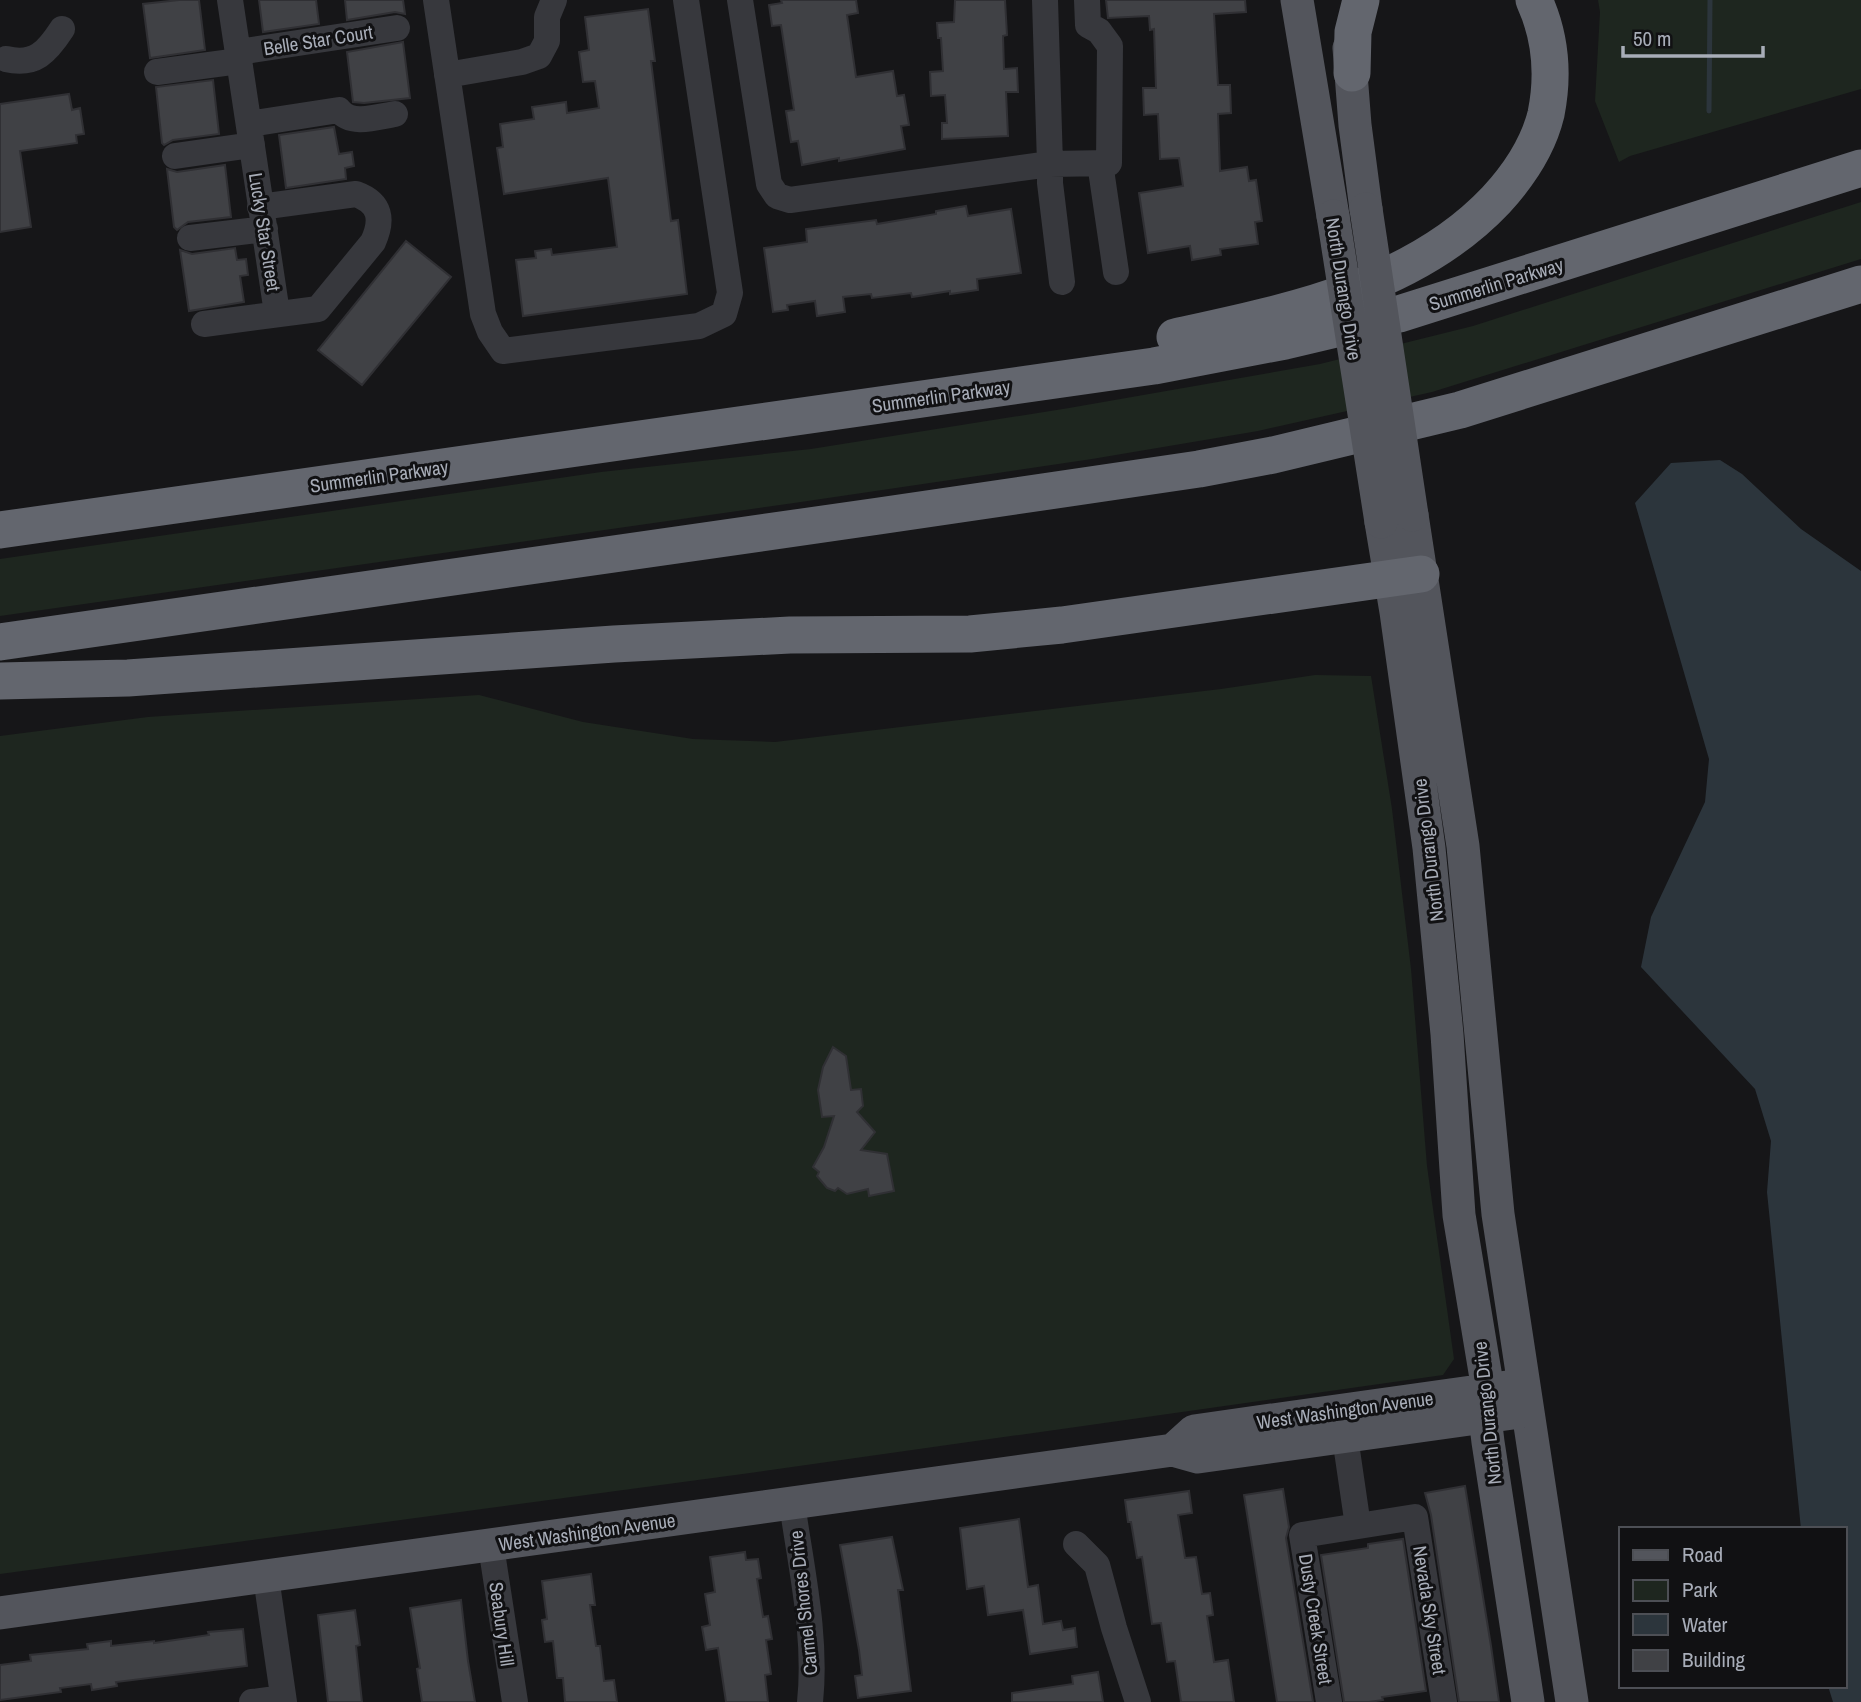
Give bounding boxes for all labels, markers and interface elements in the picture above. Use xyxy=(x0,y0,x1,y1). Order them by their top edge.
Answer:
scale bar xyxy=(1623,14,1763,58)
street label: Belle Star Court xyxy=(262,18,375,61)
text: 50 m xyxy=(1633,24,1671,53)
street label: Lucky Star Street xyxy=(243,171,287,294)
street label: North Durango Drive xyxy=(1320,216,1368,362)
street label: Summerlin Parkway xyxy=(1426,251,1567,317)
street label: Summerlin Parkway xyxy=(870,373,1012,419)
street label: Summerlin Parkway xyxy=(308,453,450,499)
street label: North Durango Drive xyxy=(1406,777,1450,923)
street label: North Durango Drive xyxy=(1467,1340,1507,1486)
street label: West Washington Avenue xyxy=(1255,1385,1435,1435)
street label: West Washington Avenue xyxy=(497,1507,677,1557)
legend xyxy=(1619,1527,1847,1688)
street label: Carmel Shores Drive xyxy=(782,1529,824,1677)
text: Road xyxy=(1682,1540,1723,1569)
street label: Nevada Sky Street xyxy=(1407,1544,1453,1677)
street label: Dusty Creek Street xyxy=(1293,1552,1339,1687)
text: Park xyxy=(1682,1575,1718,1604)
street label: Seabury Hill xyxy=(483,1580,521,1668)
text: Water xyxy=(1682,1610,1728,1639)
text: Building xyxy=(1682,1645,1746,1674)

